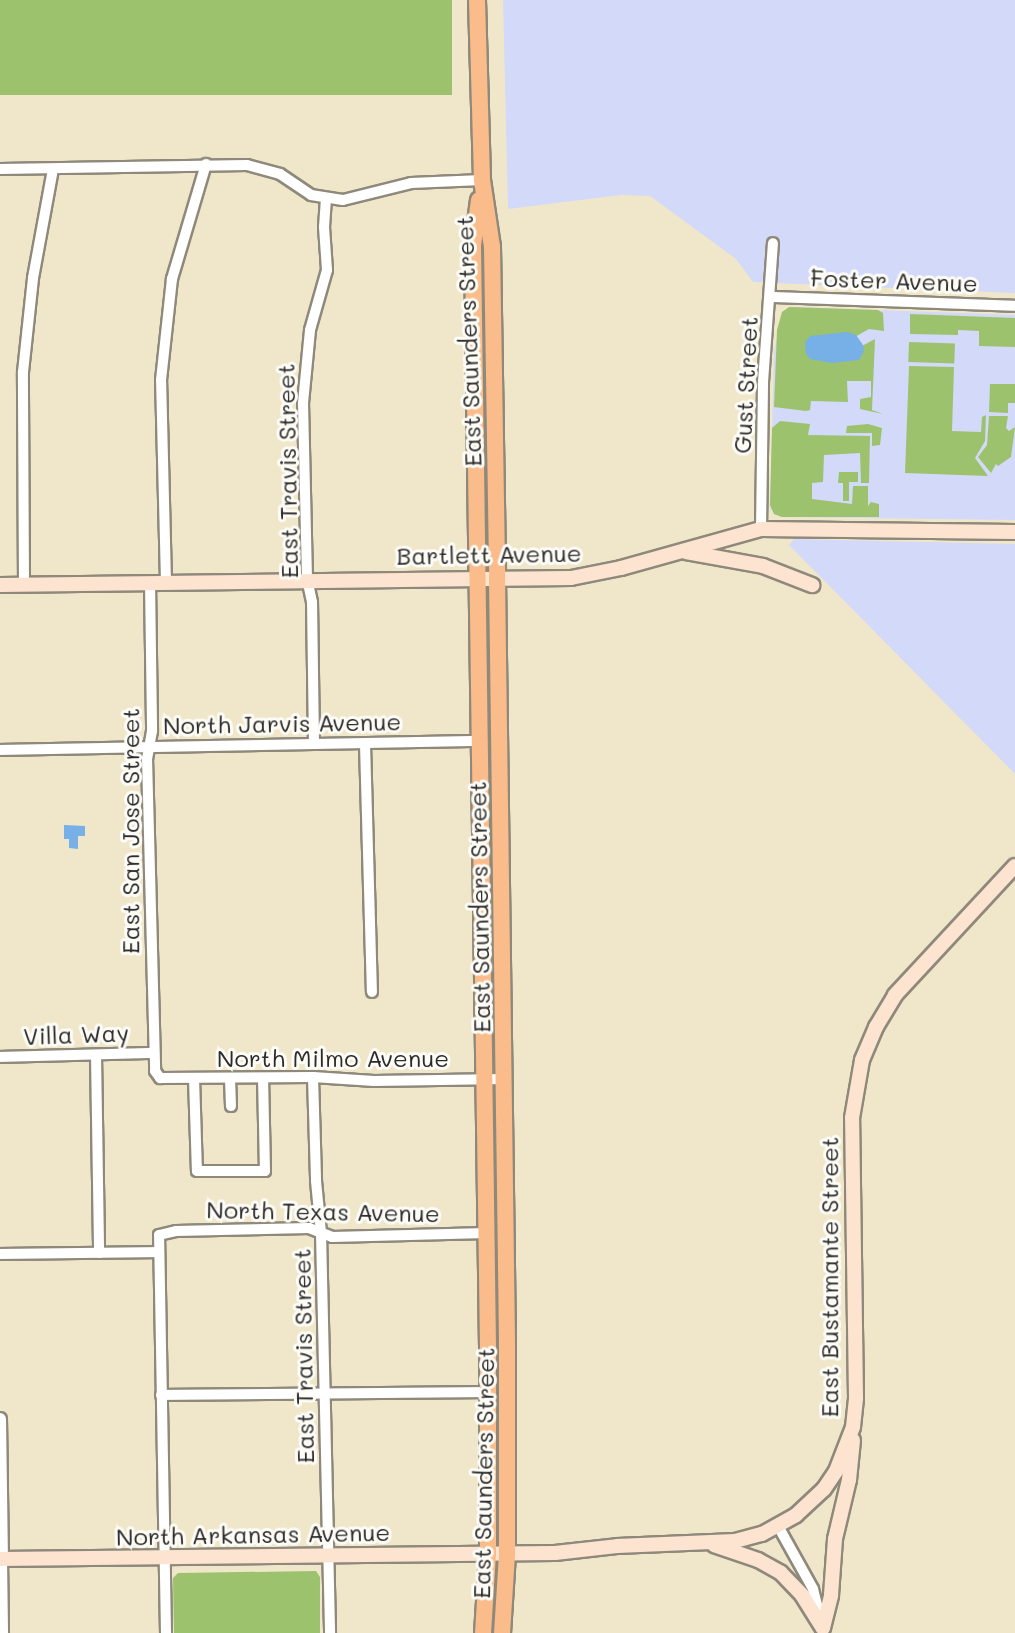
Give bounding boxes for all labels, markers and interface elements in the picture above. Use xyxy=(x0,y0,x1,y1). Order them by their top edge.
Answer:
street label: East Saunders Street xyxy=(449,215,487,467)
street label: Foster Avenue xyxy=(810,263,978,297)
street label: Gust Street xyxy=(727,316,763,454)
street label: East Travis Street xyxy=(271,363,303,579)
street label: Bartlett Avenue xyxy=(396,538,582,570)
street label: North Jarvis Avenue xyxy=(163,707,401,739)
street label: East San Jose Street xyxy=(116,708,144,954)
street label: East Saunders Street xyxy=(462,781,496,1033)
street label: Villa Way xyxy=(23,1018,129,1050)
street label: North Milmo Avenue xyxy=(217,1044,449,1072)
street label: East Bustamante Street xyxy=(815,1137,843,1417)
street label: North Texas Avenue xyxy=(206,1195,440,1227)
street label: East Travis Street xyxy=(287,1248,319,1464)
street label: East Saunders Street xyxy=(466,1347,500,1599)
street label: North Arkansas Avenue xyxy=(116,1517,390,1551)

